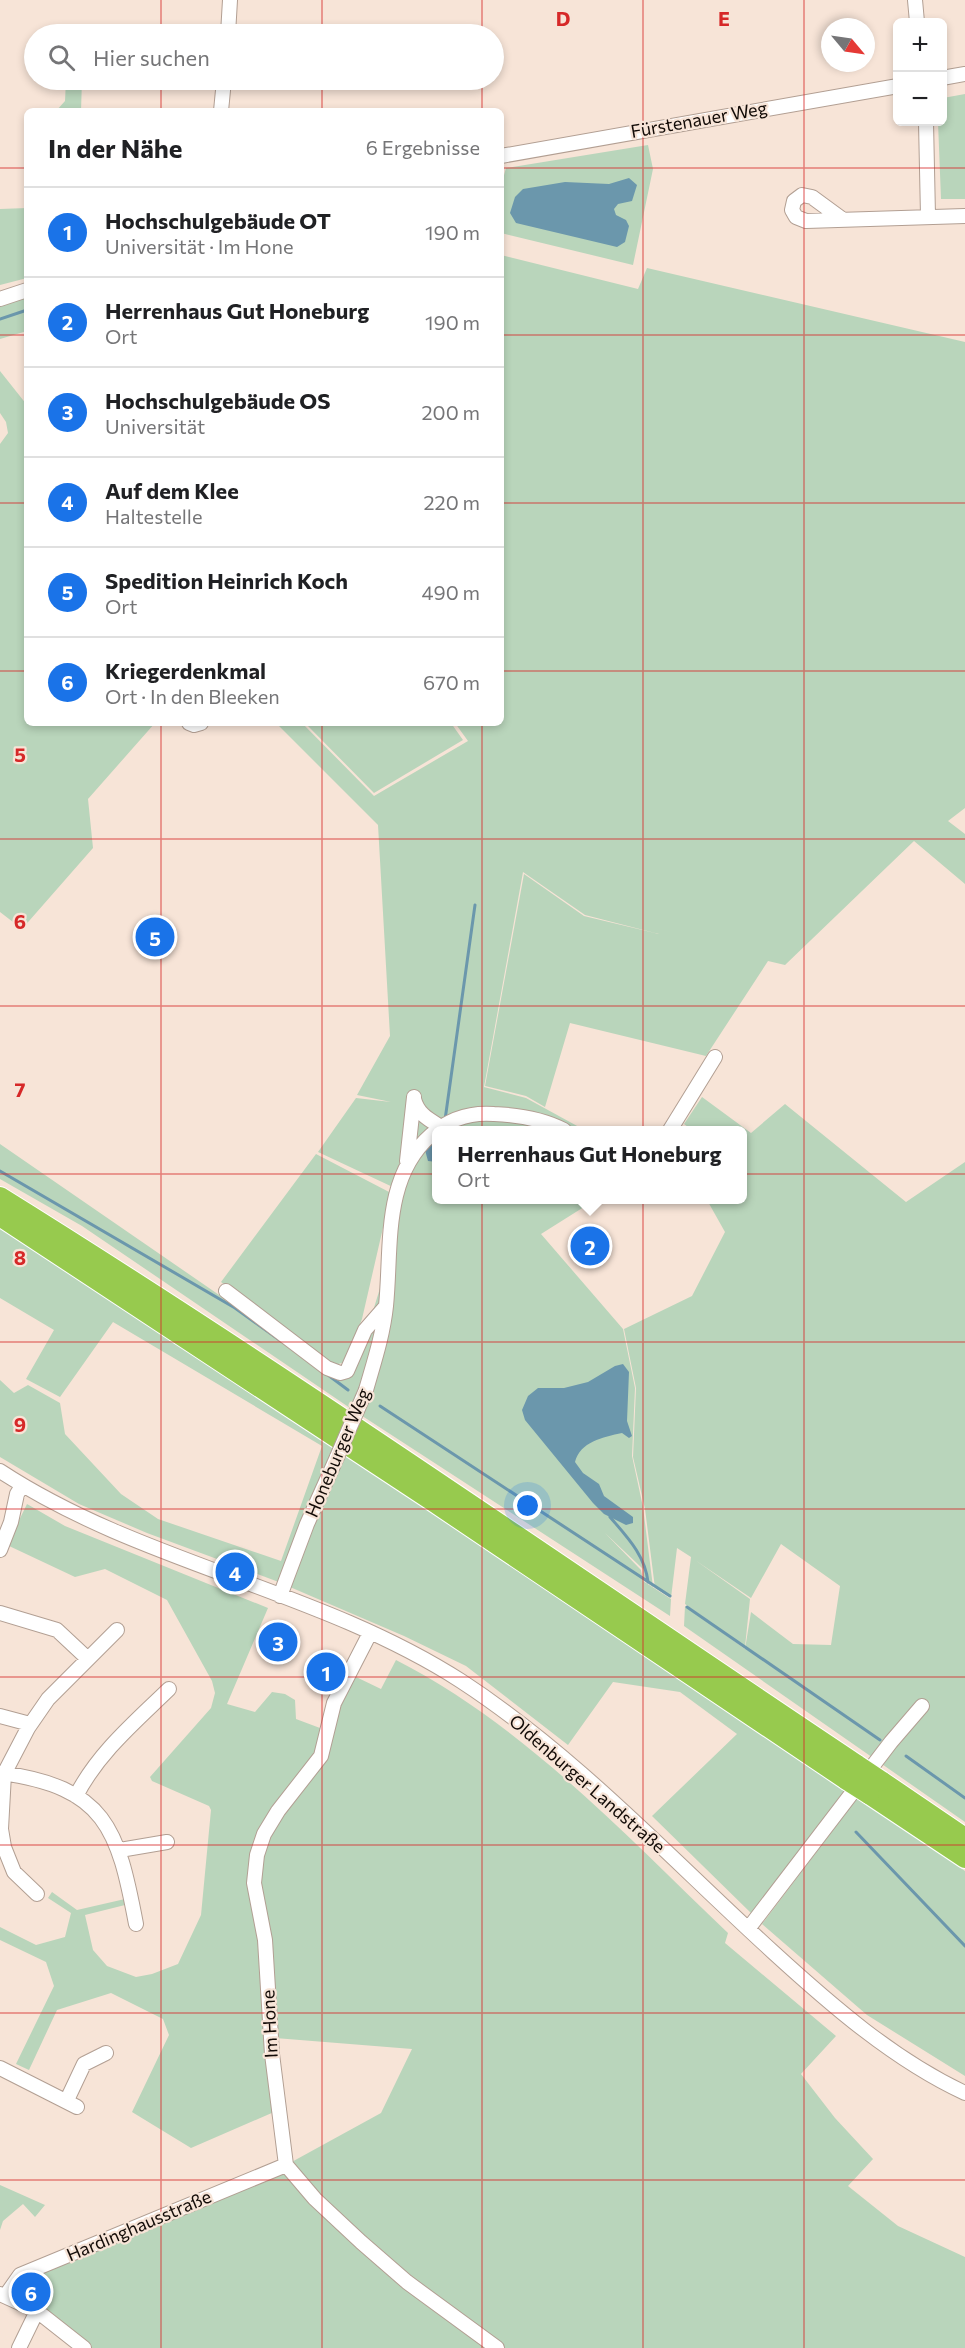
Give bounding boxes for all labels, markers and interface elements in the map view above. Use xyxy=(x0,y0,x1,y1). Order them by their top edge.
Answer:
text: D xyxy=(556,6,570,30)
text: E xyxy=(718,6,730,30)
north arrow xyxy=(821,18,875,72)
map controls xyxy=(893,18,947,126)
button: + xyxy=(893,18,947,72)
search box xyxy=(24,24,504,90)
icon: search xyxy=(45,41,78,74)
text: Hier suchen xyxy=(93,44,210,71)
button: − xyxy=(893,72,947,126)
street label: Fürstenauer Weg xyxy=(629,96,769,142)
text: In der Nähe xyxy=(48,132,183,163)
text: 6 Ergebnisse xyxy=(366,135,480,159)
text: Hochschulgebäude OT xyxy=(105,207,331,234)
text: 1 xyxy=(63,220,72,244)
text: 190 m xyxy=(425,220,480,244)
text: Universität · Im Hone xyxy=(105,234,294,258)
text: Herrenhaus Gut Honeburg xyxy=(105,297,369,324)
text: 2 xyxy=(62,310,73,334)
text: 190 m xyxy=(425,310,480,334)
text: Ort xyxy=(105,324,138,348)
text: Hochschulgebäude OS xyxy=(105,387,331,414)
text: 3 xyxy=(62,400,73,424)
text: 200 m xyxy=(422,400,480,424)
text: Universität xyxy=(105,414,205,438)
text: Auf dem Klee xyxy=(105,477,239,504)
text: 4 xyxy=(61,490,74,514)
text: 220 m xyxy=(424,490,480,514)
text: Haltestelle xyxy=(105,504,203,528)
text: Spedition Heinrich Koch xyxy=(105,567,348,594)
text: 5 xyxy=(62,580,73,604)
text: 490 m xyxy=(422,580,480,604)
text: Ort xyxy=(105,594,138,618)
text: Kriegerdenkmal xyxy=(105,657,266,684)
text: 6 xyxy=(61,670,74,694)
text: 670 m xyxy=(423,670,480,694)
text: Ort · In den Bleeken xyxy=(105,684,280,708)
text: 5 xyxy=(14,742,26,766)
text: 6 xyxy=(14,909,26,933)
pin: 5 xyxy=(136,914,174,960)
text: 7 xyxy=(15,1077,26,1101)
popup xyxy=(432,1126,747,1204)
text: Herrenhaus Gut Honeburg xyxy=(457,1140,722,1167)
text: Ort xyxy=(457,1167,490,1191)
pin: 2 xyxy=(570,1224,610,1268)
text: 8 xyxy=(14,1245,26,1269)
street label: Honeburger Weg xyxy=(300,1385,374,1520)
text: 9 xyxy=(14,1412,26,1436)
your location xyxy=(513,1491,542,1520)
pin: 4 xyxy=(216,1550,254,1594)
pin: 3 xyxy=(258,1620,298,1664)
pin: 1 xyxy=(306,1650,346,1694)
street label: Oldenburger Landstraße xyxy=(505,1709,670,1857)
street label: Im Hone xyxy=(256,1989,282,2059)
street label: Hardinghausstraße xyxy=(63,2185,214,2266)
pin: 6 xyxy=(12,2270,51,2314)

